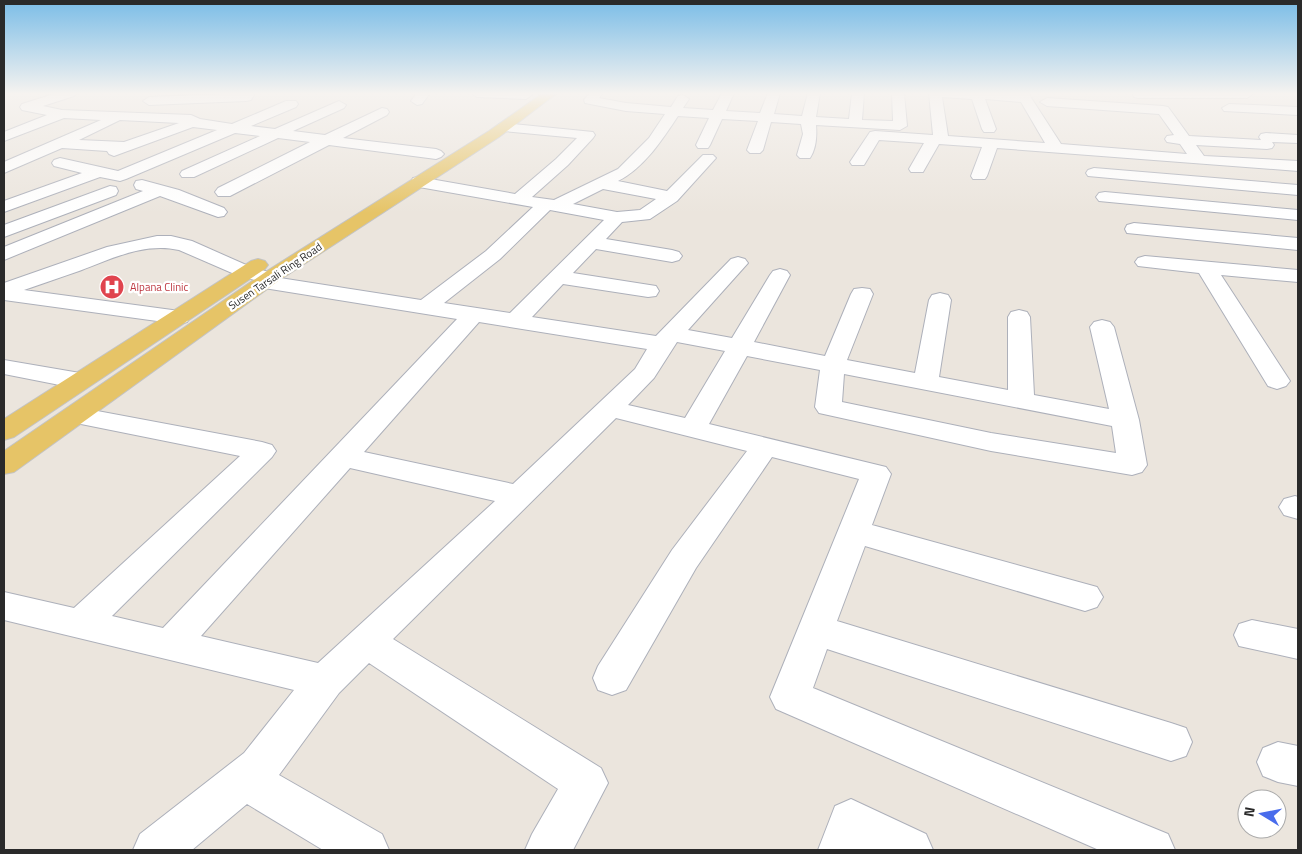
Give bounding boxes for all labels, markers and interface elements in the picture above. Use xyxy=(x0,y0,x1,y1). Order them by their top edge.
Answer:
street label: Susen Tarsali Ring Road xyxy=(225,239,325,313)
hospital icon: Alpana Clinic xyxy=(99,274,125,300)
place label: Alpana Clinic xyxy=(130,279,188,295)
north arrow xyxy=(1237,789,1287,839)
text: N xyxy=(1238,805,1260,818)

